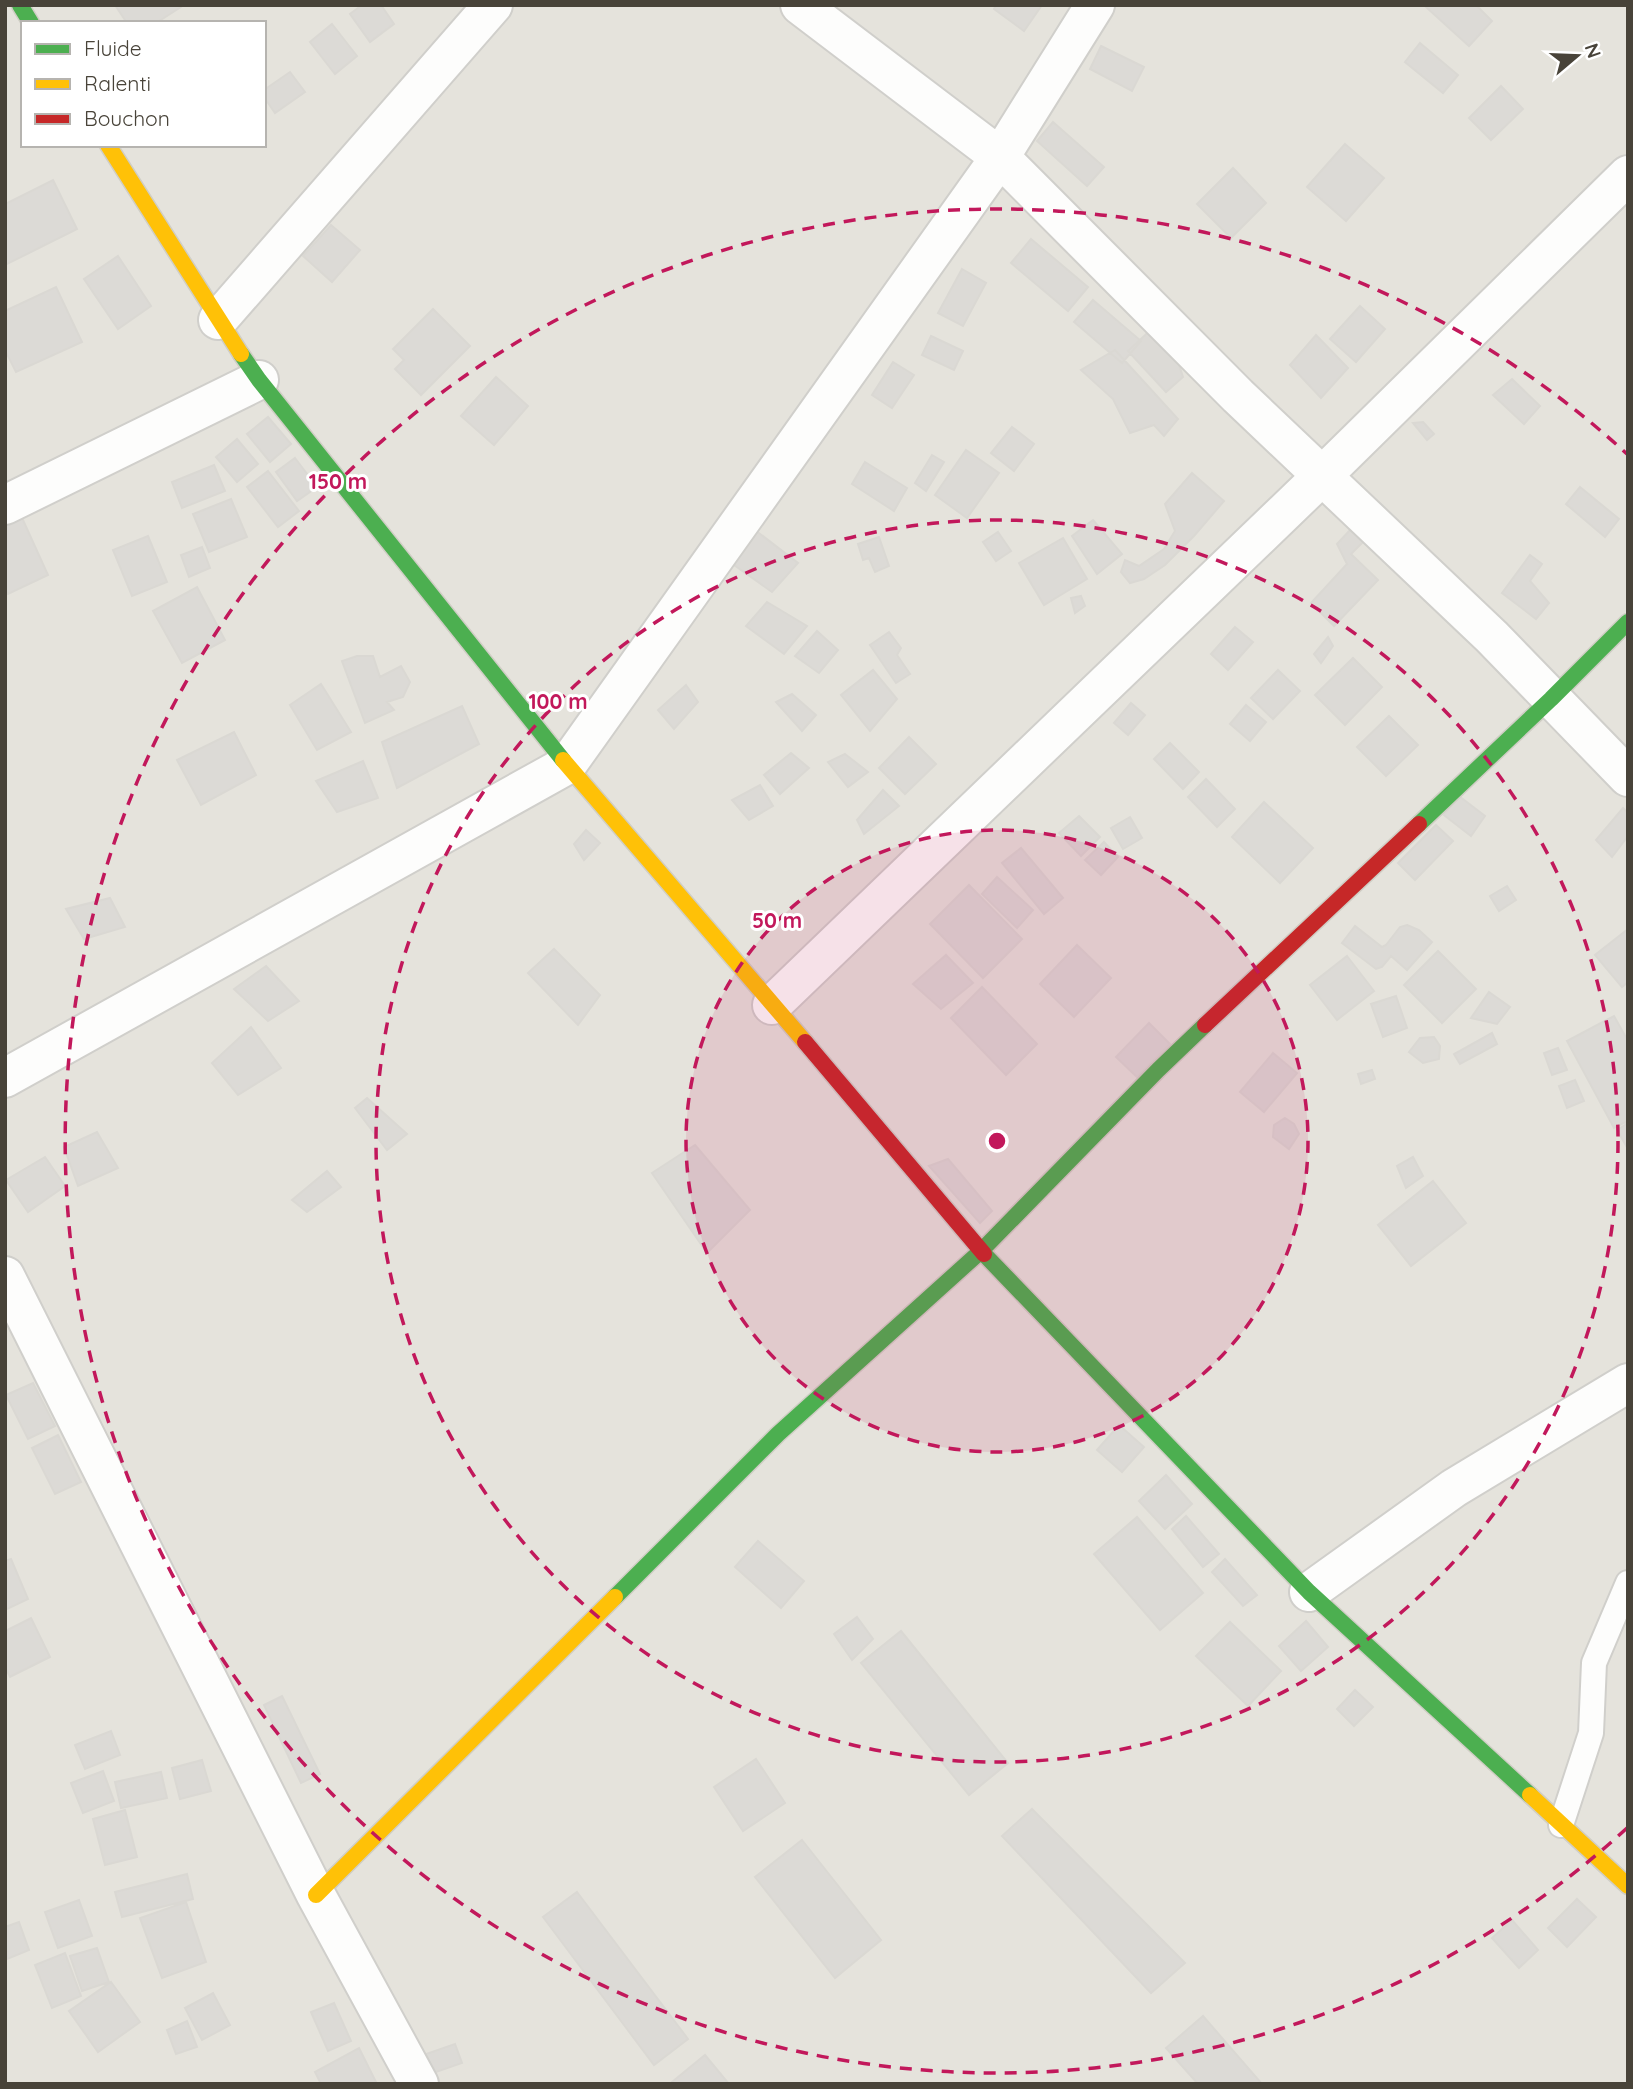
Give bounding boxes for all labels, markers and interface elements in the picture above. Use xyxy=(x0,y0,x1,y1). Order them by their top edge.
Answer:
legend xyxy=(21,21,266,147)
north arrow xyxy=(1542,21,1612,91)
text: Fluide xyxy=(84,35,142,61)
text: N xyxy=(1579,40,1607,61)
text: Ralenti xyxy=(84,70,151,96)
text: Bouchon xyxy=(84,105,170,131)
text: 150 m xyxy=(309,468,367,494)
text: 100 m xyxy=(528,688,588,714)
text: 50 m xyxy=(752,907,802,933)
centre of rings xyxy=(985,1129,1009,1153)

